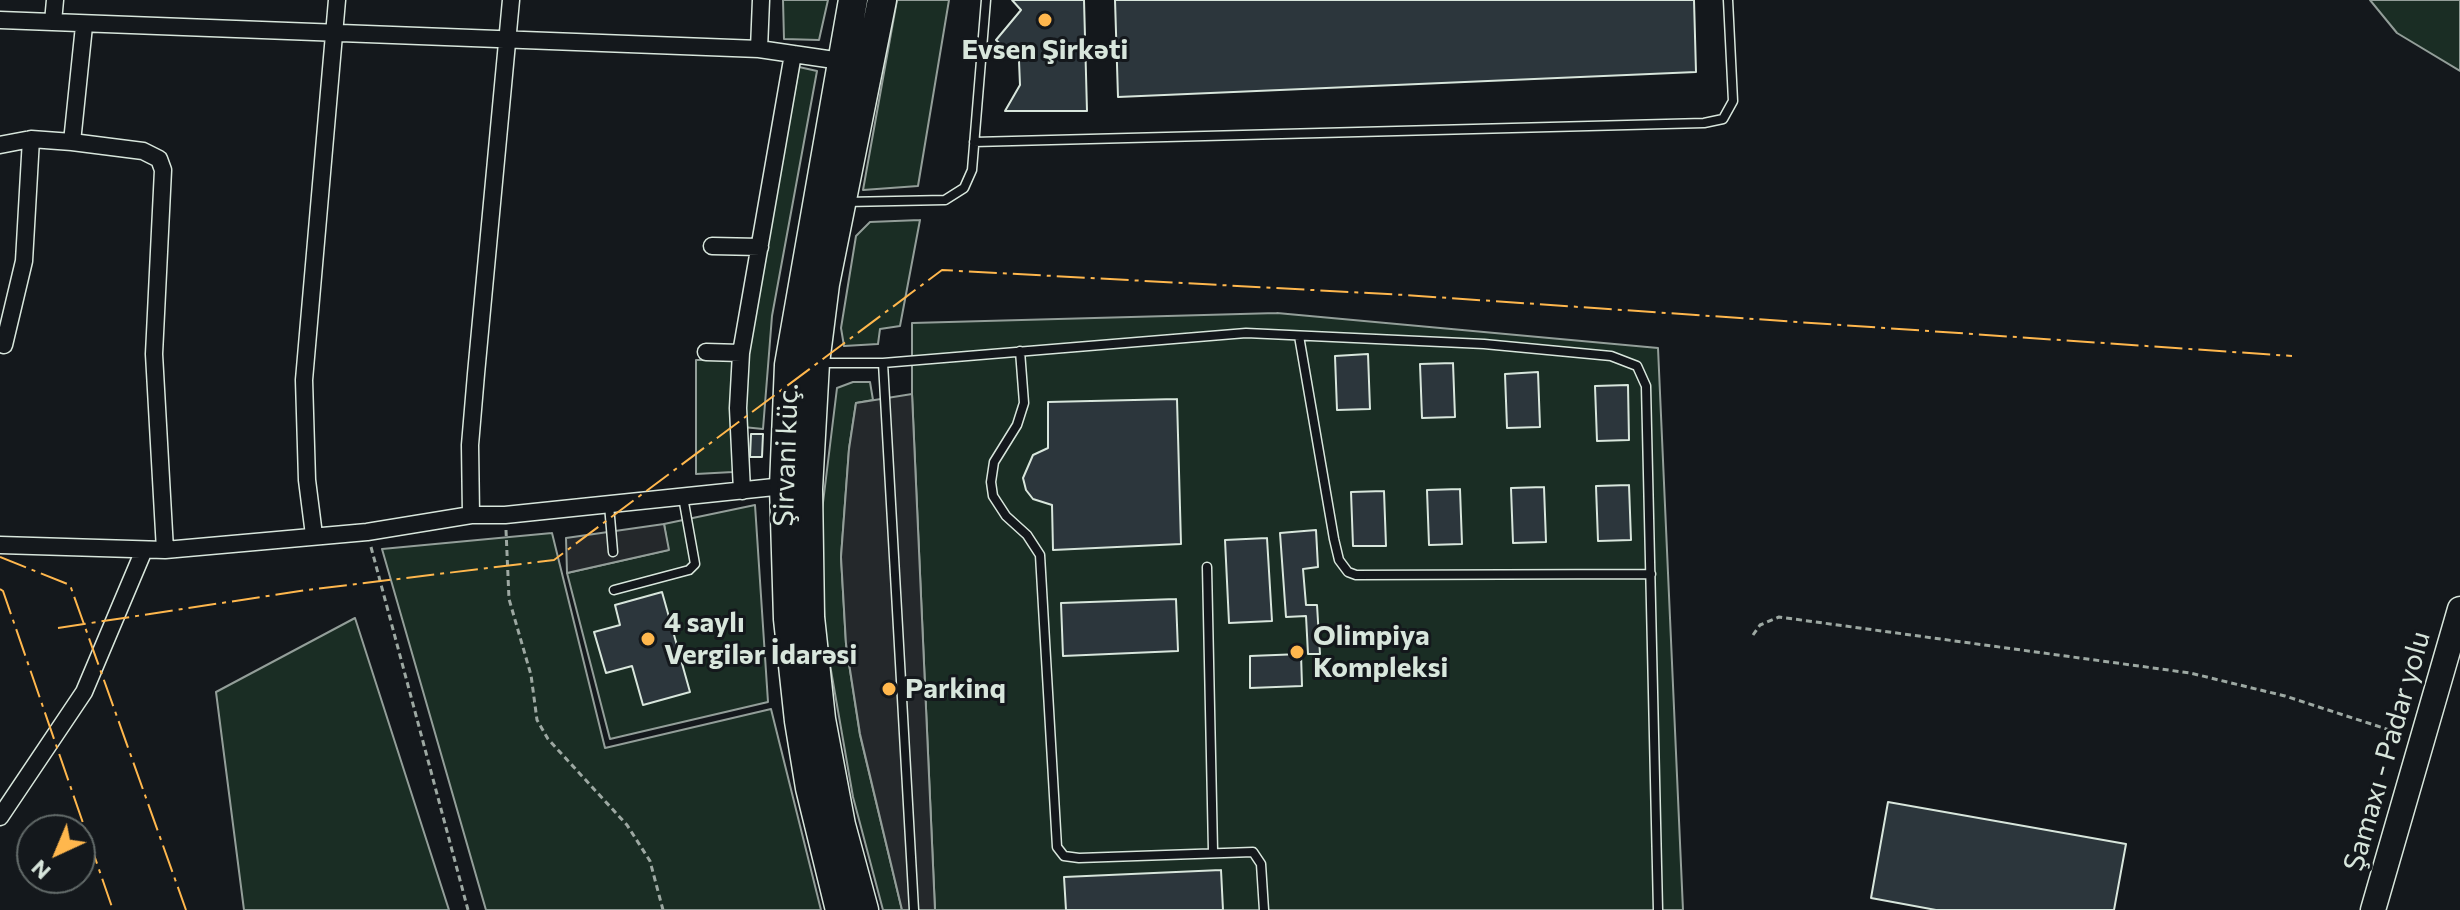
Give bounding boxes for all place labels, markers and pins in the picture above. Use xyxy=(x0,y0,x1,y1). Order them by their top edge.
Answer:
marker: Evsen Şirkəti xyxy=(1036,11,1054,29)
place label: Evsen Şirkəti xyxy=(962,33,1128,67)
place label: 4 saylı Vergilər İdarəsi xyxy=(664,606,857,672)
place label: Olimpiya Kompleksi xyxy=(1313,619,1448,685)
marker: 4 saylı Vergilər İdarəsi xyxy=(639,630,657,648)
marker: Olimpiya Kompleksi xyxy=(1288,643,1306,661)
place label: Parkinq xyxy=(905,672,1006,706)
marker: Parkinq xyxy=(880,680,898,698)

